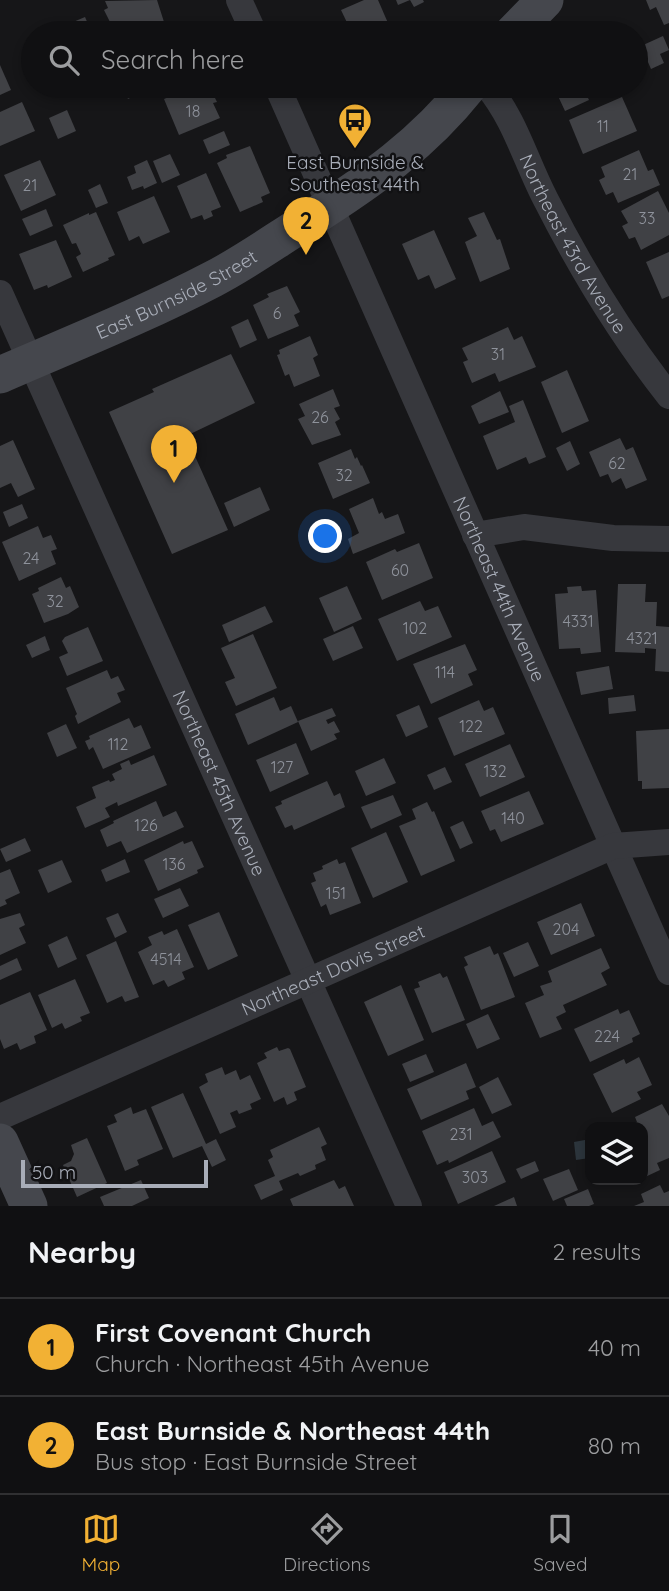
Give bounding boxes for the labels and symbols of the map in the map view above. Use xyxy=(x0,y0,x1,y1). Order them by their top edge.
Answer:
house number: 18 xyxy=(186,101,200,121)
bus stop icon: East Burnside & Southeast 44th xyxy=(336,101,374,150)
house number: 11 xyxy=(597,116,609,136)
place label: East Burnside & Southeast 44th xyxy=(286,150,424,196)
street label: Northeast 43rd Avenue xyxy=(514,150,632,338)
house number: 21 xyxy=(623,164,637,184)
house number: 21 xyxy=(23,175,37,195)
pin: 2 xyxy=(283,197,329,255)
house number: 33 xyxy=(639,208,655,228)
street label: East Burnside Street xyxy=(92,244,261,344)
house number: 6 xyxy=(273,303,282,323)
house number: 31 xyxy=(491,344,505,364)
house number: 26 xyxy=(311,407,329,427)
pin: 1 xyxy=(151,425,197,483)
house number: 62 xyxy=(608,453,626,473)
house number: 32 xyxy=(335,465,353,485)
street label: Northeast 44th Avenue xyxy=(448,493,551,685)
your location xyxy=(308,519,342,553)
house number: 24 xyxy=(22,548,40,568)
house number: 60 xyxy=(391,560,409,580)
house number: 32 xyxy=(46,591,64,611)
house number: 4331 xyxy=(562,611,594,631)
house number: 102 xyxy=(403,618,427,638)
house number: 4321 xyxy=(626,628,658,648)
house number: 114 xyxy=(435,662,455,682)
street label: Northeast 45th Avenue xyxy=(168,687,272,880)
house number: 122 xyxy=(459,716,483,736)
house number: 112 xyxy=(108,734,128,754)
house number: 127 xyxy=(271,757,293,777)
house number: 132 xyxy=(483,761,507,781)
house number: 140 xyxy=(501,808,525,828)
house number: 126 xyxy=(134,815,158,835)
house number: 136 xyxy=(163,854,186,874)
house number: 151 xyxy=(326,883,346,903)
street label: Northeast Davis Street xyxy=(238,919,428,1021)
house number: 204 xyxy=(553,919,579,939)
house number: 4514 xyxy=(150,949,182,969)
house number: 224 xyxy=(594,1026,620,1046)
house number: 231 xyxy=(449,1124,473,1144)
scale bar xyxy=(21,1157,208,1189)
house number: 303 xyxy=(462,1167,488,1187)

